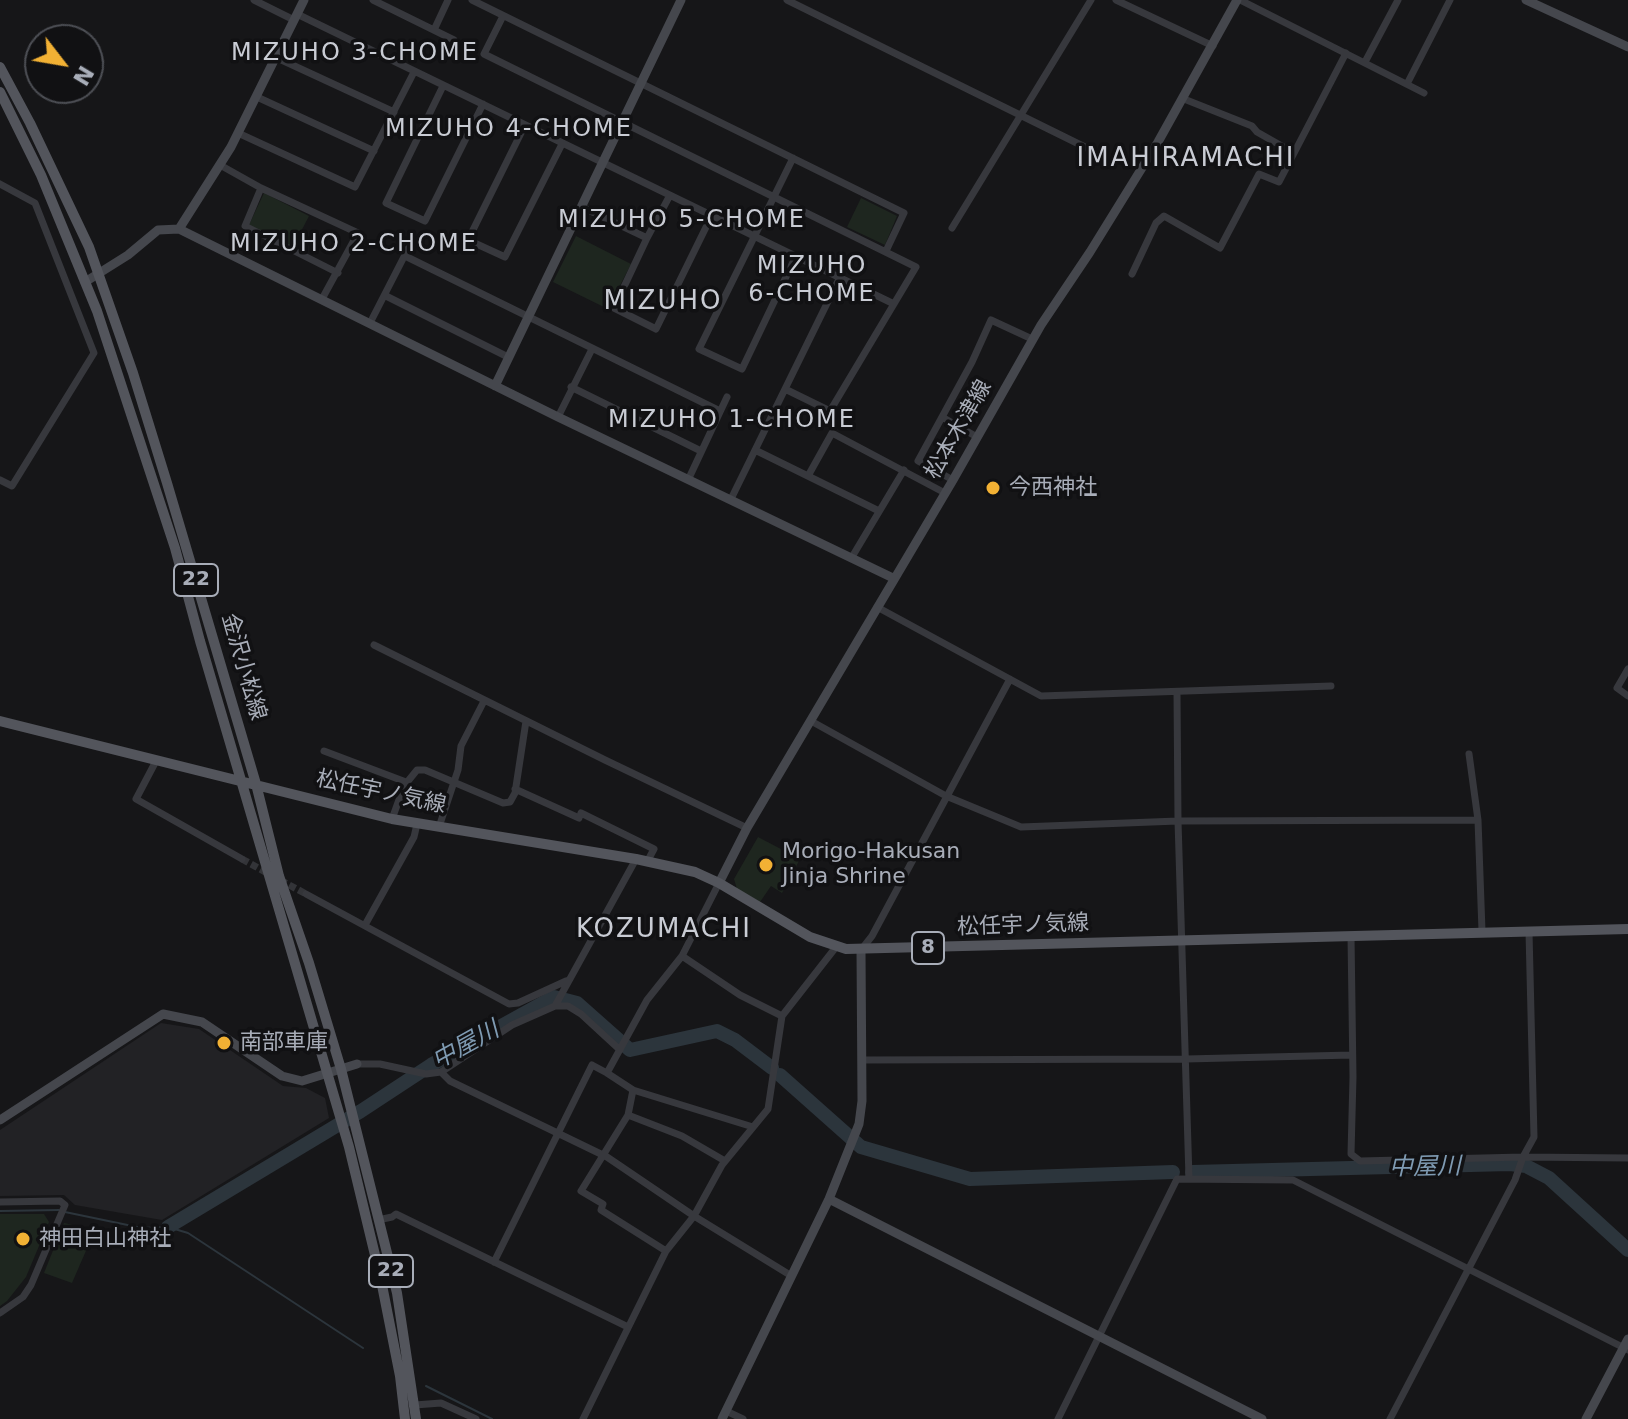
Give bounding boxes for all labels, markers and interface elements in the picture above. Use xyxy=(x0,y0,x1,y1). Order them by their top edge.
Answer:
north arrow xyxy=(24,24,104,104)
district label: MIZUHO 3-CHOME xyxy=(231,40,479,68)
text: N xyxy=(68,61,99,90)
district label: MIZUHO 4-CHOME xyxy=(385,116,633,144)
district label: IMAHIRAMACHI xyxy=(1076,143,1296,175)
district label: MIZUHO 5-CHOME xyxy=(558,207,806,235)
district label: MIZUHO 2-CHOME xyxy=(230,231,478,259)
district label: MIZUHO 6-CHOME xyxy=(748,253,876,309)
district label: MIZUHO xyxy=(604,286,722,318)
street label: 松本木津線 xyxy=(920,376,998,484)
district label: MIZUHO 1-CHOME xyxy=(608,407,856,435)
place label: 今西神社 xyxy=(1009,475,1097,501)
marker: 今西神社 xyxy=(984,479,1002,497)
road number: 22 xyxy=(174,564,218,596)
street label: 金沢小松線 xyxy=(215,610,271,724)
street label: 松任宇ノ気線 xyxy=(314,766,448,820)
place label: Morigo-Hakusan Jinja Shrine xyxy=(782,839,960,890)
marker: Morigo-Hakusan Jinja Shrine xyxy=(757,856,775,874)
street label: 松任宇ノ気線 xyxy=(957,911,1089,941)
district label: KOZUMACHI xyxy=(576,914,752,946)
road number: 8 xyxy=(912,932,944,964)
water label: 中屋川 xyxy=(428,1016,504,1076)
place label: 南部車庫 xyxy=(240,1030,328,1056)
marker: 南部車庫 xyxy=(215,1034,233,1052)
water label: 中屋川 xyxy=(1389,1153,1461,1183)
place label: 神田白山神社 xyxy=(39,1226,171,1252)
marker: 神田白山神社 xyxy=(14,1230,32,1248)
road number: 22 xyxy=(369,1255,413,1287)

